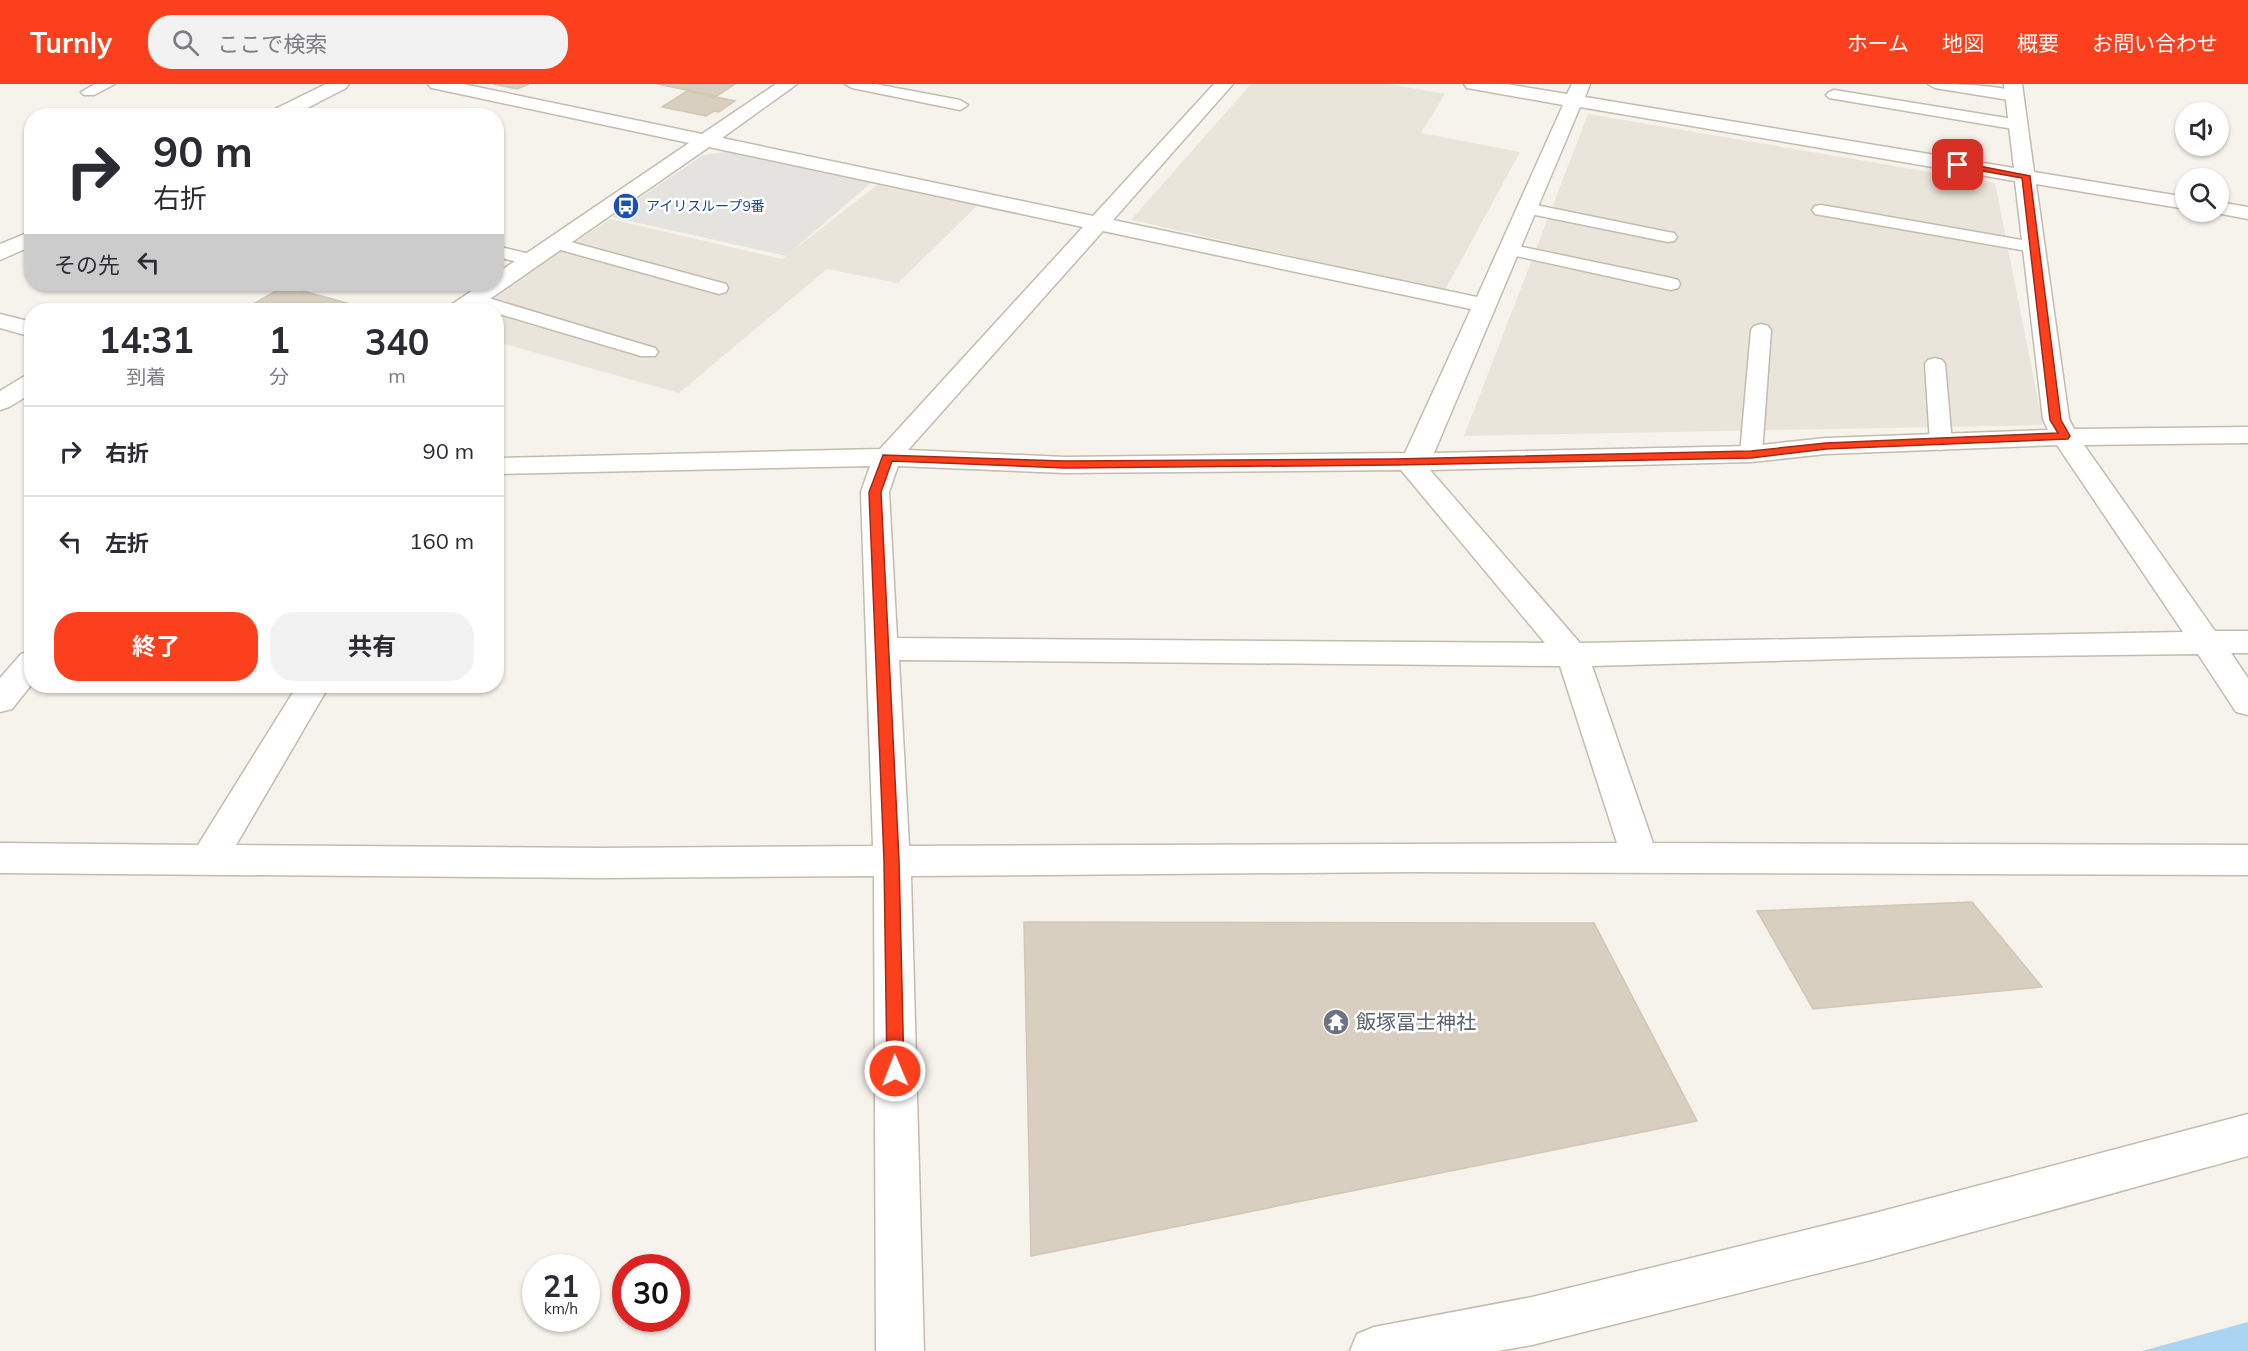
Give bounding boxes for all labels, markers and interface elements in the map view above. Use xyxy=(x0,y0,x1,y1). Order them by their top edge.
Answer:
search box xyxy=(148,15,568,69)
text: Turnly xyxy=(30,25,112,60)
icon: search xyxy=(169,26,202,59)
text: ここで検索 xyxy=(217,30,327,58)
text: ホーム xyxy=(1847,30,1909,56)
text: 地図 xyxy=(1942,30,1984,56)
text: 概要 xyxy=(2017,30,2059,56)
text: お問い合わせ xyxy=(2092,30,2218,56)
map controls xyxy=(2175,102,2229,222)
button: sound xyxy=(2175,102,2229,156)
text: 90 m xyxy=(153,125,253,178)
icon: right xyxy=(54,132,132,210)
pin xyxy=(1932,139,1983,190)
icon: arrive xyxy=(1941,148,1974,181)
button: search xyxy=(2175,168,2229,222)
text: 右折 xyxy=(153,181,207,215)
bus stop icon: アイリスループ9番 xyxy=(611,191,641,221)
place label: アイリスループ9番 xyxy=(646,197,765,215)
icon: left xyxy=(132,246,165,279)
text: その先 xyxy=(54,251,120,279)
text: 14:31 xyxy=(99,317,194,362)
text: 1 xyxy=(268,317,290,362)
text: 340 xyxy=(365,319,429,364)
text: m xyxy=(388,363,406,388)
text: 到着 xyxy=(126,364,166,389)
text: 分 xyxy=(269,364,289,389)
icon: right xyxy=(54,435,87,468)
text: 90 m xyxy=(423,437,474,465)
text: 右折 xyxy=(105,439,149,467)
icon: left xyxy=(54,525,87,558)
text: 160 m xyxy=(409,527,474,555)
text: 左折 xyxy=(105,529,149,557)
button: 終了 xyxy=(54,612,258,681)
button: 共有 xyxy=(270,612,474,681)
temple icon: 飯塚冨士神社 xyxy=(1321,1007,1351,1037)
place label: 飯塚冨士神社 xyxy=(1356,1009,1476,1034)
position arrow xyxy=(863,1039,927,1103)
speed limit sign: 30 xyxy=(612,1254,690,1332)
text: 21 xyxy=(543,1267,579,1305)
text: km/h xyxy=(544,1299,578,1318)

